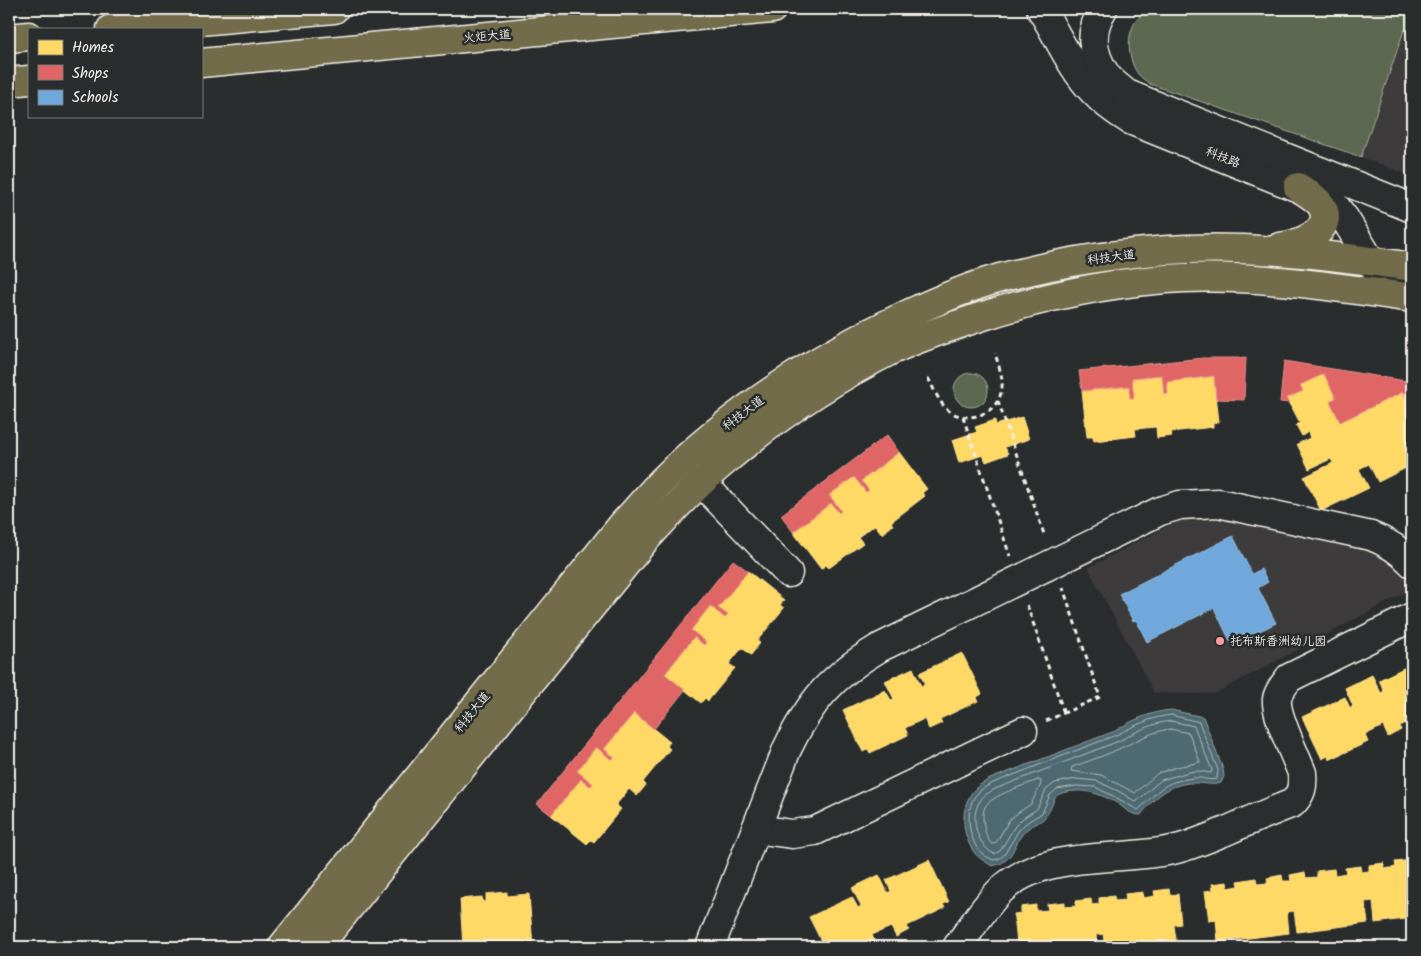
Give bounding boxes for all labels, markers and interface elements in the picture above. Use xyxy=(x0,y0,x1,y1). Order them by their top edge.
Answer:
street label: 火炬大道 xyxy=(462,25,512,48)
legend xyxy=(28,28,202,118)
text: Homes xyxy=(72,36,115,60)
text: Shops xyxy=(72,62,109,86)
text: Schools xyxy=(72,86,119,110)
street label: 科技路 xyxy=(1203,142,1243,173)
street label: 科技大道 xyxy=(1086,245,1136,270)
street label: 科技大道 xyxy=(718,391,768,435)
place label: 托布斯香洲幼儿园 xyxy=(1230,632,1326,651)
marker: 托布斯香洲幼儿园 xyxy=(1214,635,1226,647)
street label: 科技大道 xyxy=(450,688,495,737)

